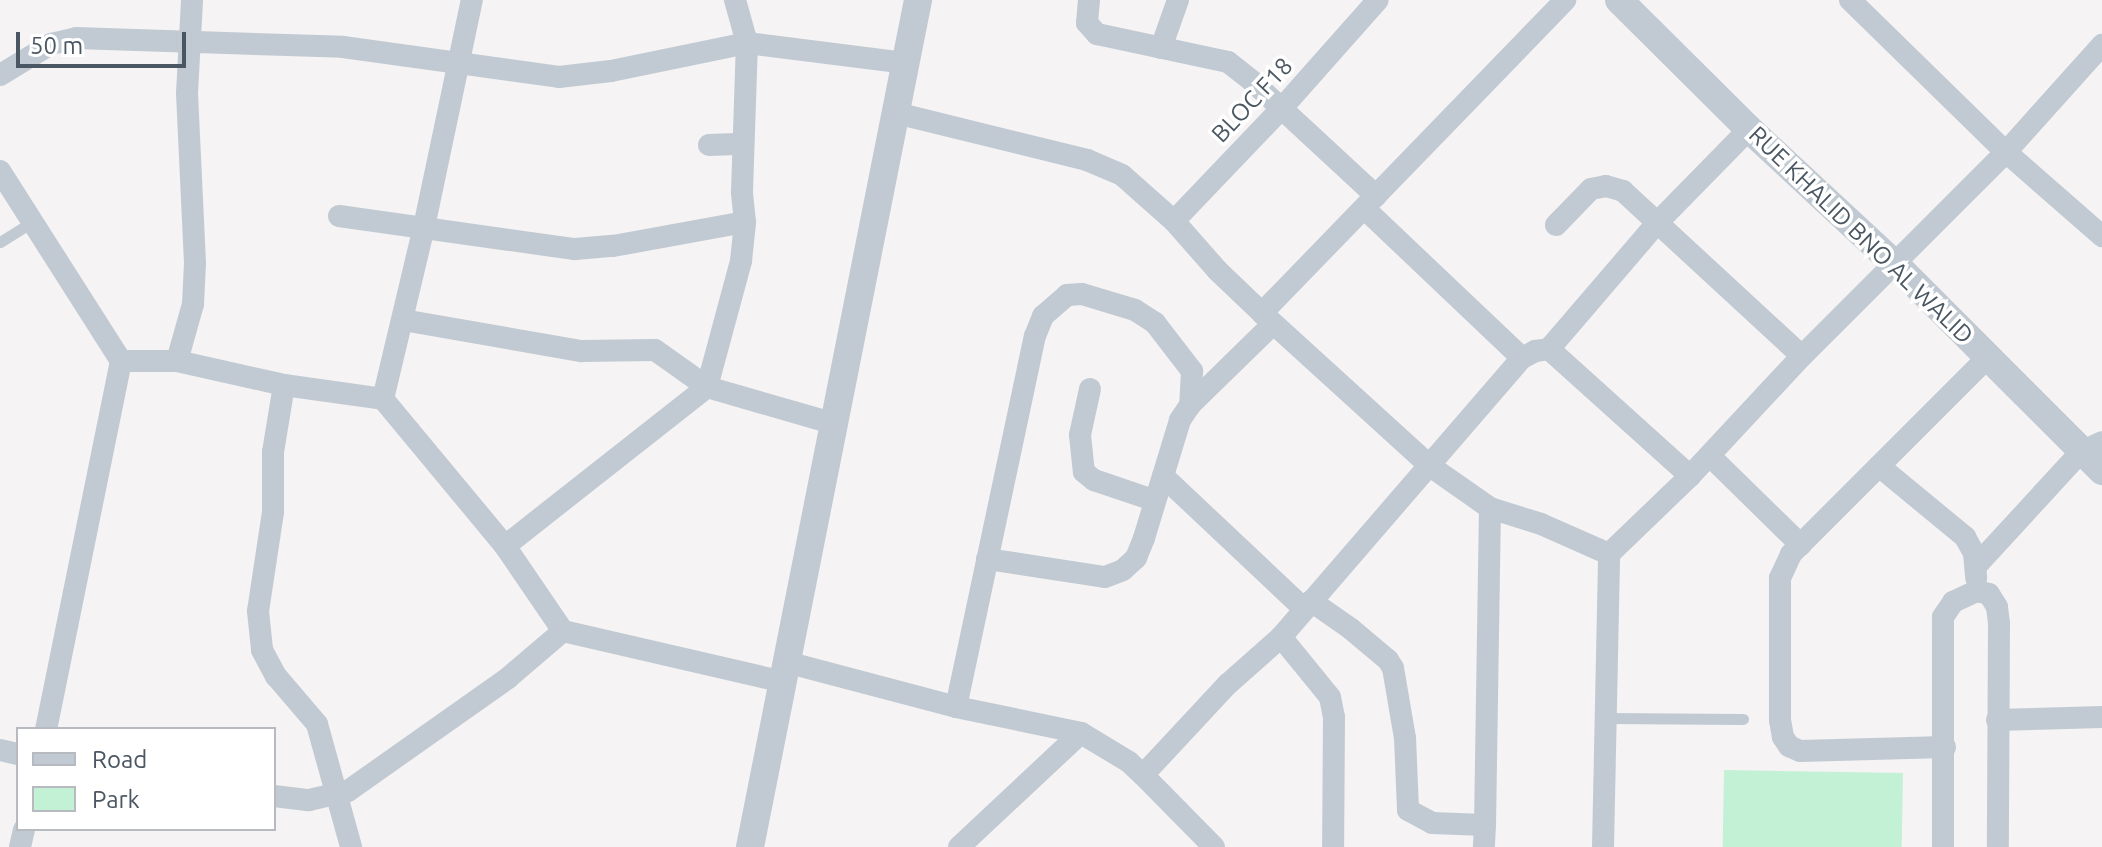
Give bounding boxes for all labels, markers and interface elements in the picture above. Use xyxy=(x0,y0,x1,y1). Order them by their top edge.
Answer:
scale bar xyxy=(20,16,190,66)
text: 50 m xyxy=(30,32,83,59)
street label: BLOC F18 xyxy=(1206,52,1298,148)
street label: RUE KHALID BNO AL WALID xyxy=(1743,120,1979,350)
legend xyxy=(16,727,276,831)
text: Road xyxy=(92,746,147,773)
text: Park xyxy=(92,786,140,813)

